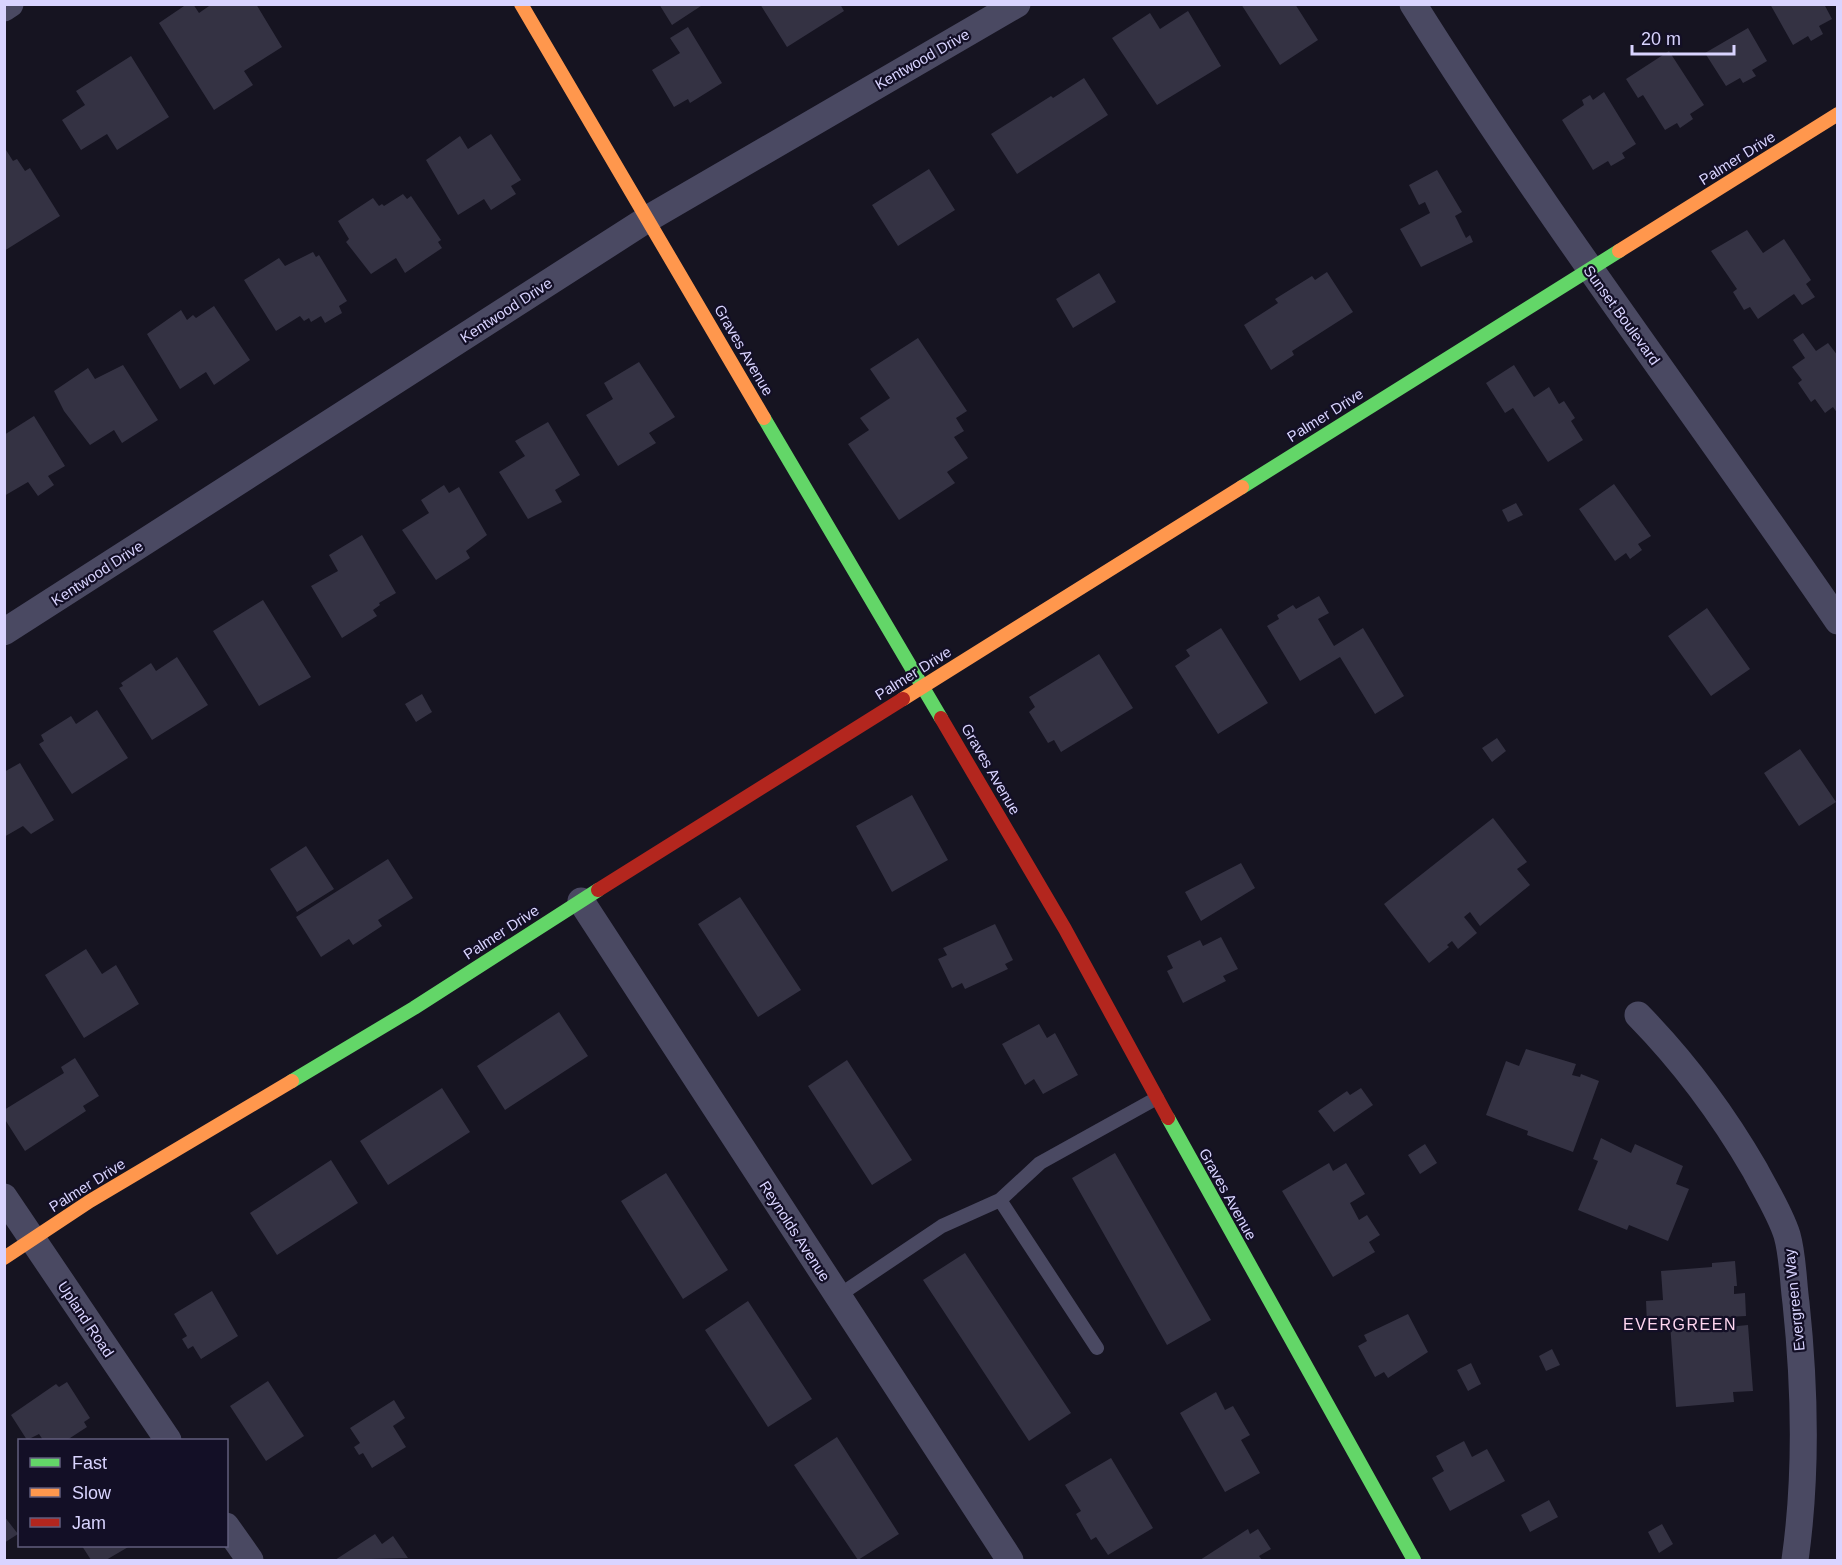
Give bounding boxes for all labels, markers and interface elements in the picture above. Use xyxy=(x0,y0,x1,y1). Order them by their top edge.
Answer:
scale bar xyxy=(1632,18,1734,56)
street label: Kentwood Drive xyxy=(872,25,972,93)
text: 20 m xyxy=(1641,29,1681,49)
street label: Palmer Drive xyxy=(1696,128,1778,188)
street label: Sunset Boulevard xyxy=(1580,262,1664,368)
street label: Kentwood Drive xyxy=(457,274,555,346)
street label: Graves Avenue xyxy=(711,301,777,399)
street label: Palmer Drive xyxy=(1284,385,1366,445)
street label: Kentwood Drive xyxy=(48,537,146,609)
street label: Palmer Drive xyxy=(872,643,954,703)
street label: Graves Avenue xyxy=(958,720,1024,818)
street label: Palmer Drive xyxy=(460,901,542,963)
street label: Graves Avenue xyxy=(1196,1145,1260,1243)
street label: Palmer Drive xyxy=(46,1155,128,1215)
street label: Reynolds Avenue xyxy=(756,1178,834,1284)
street label: Evergreen Way xyxy=(1780,1247,1808,1352)
street label: Upland Road xyxy=(54,1278,118,1360)
district label: EVERGREEN xyxy=(1623,1316,1737,1333)
legend xyxy=(18,1439,228,1547)
text: Fast xyxy=(72,1453,107,1473)
text: Slow xyxy=(72,1483,112,1503)
text: Jam xyxy=(72,1513,106,1533)

